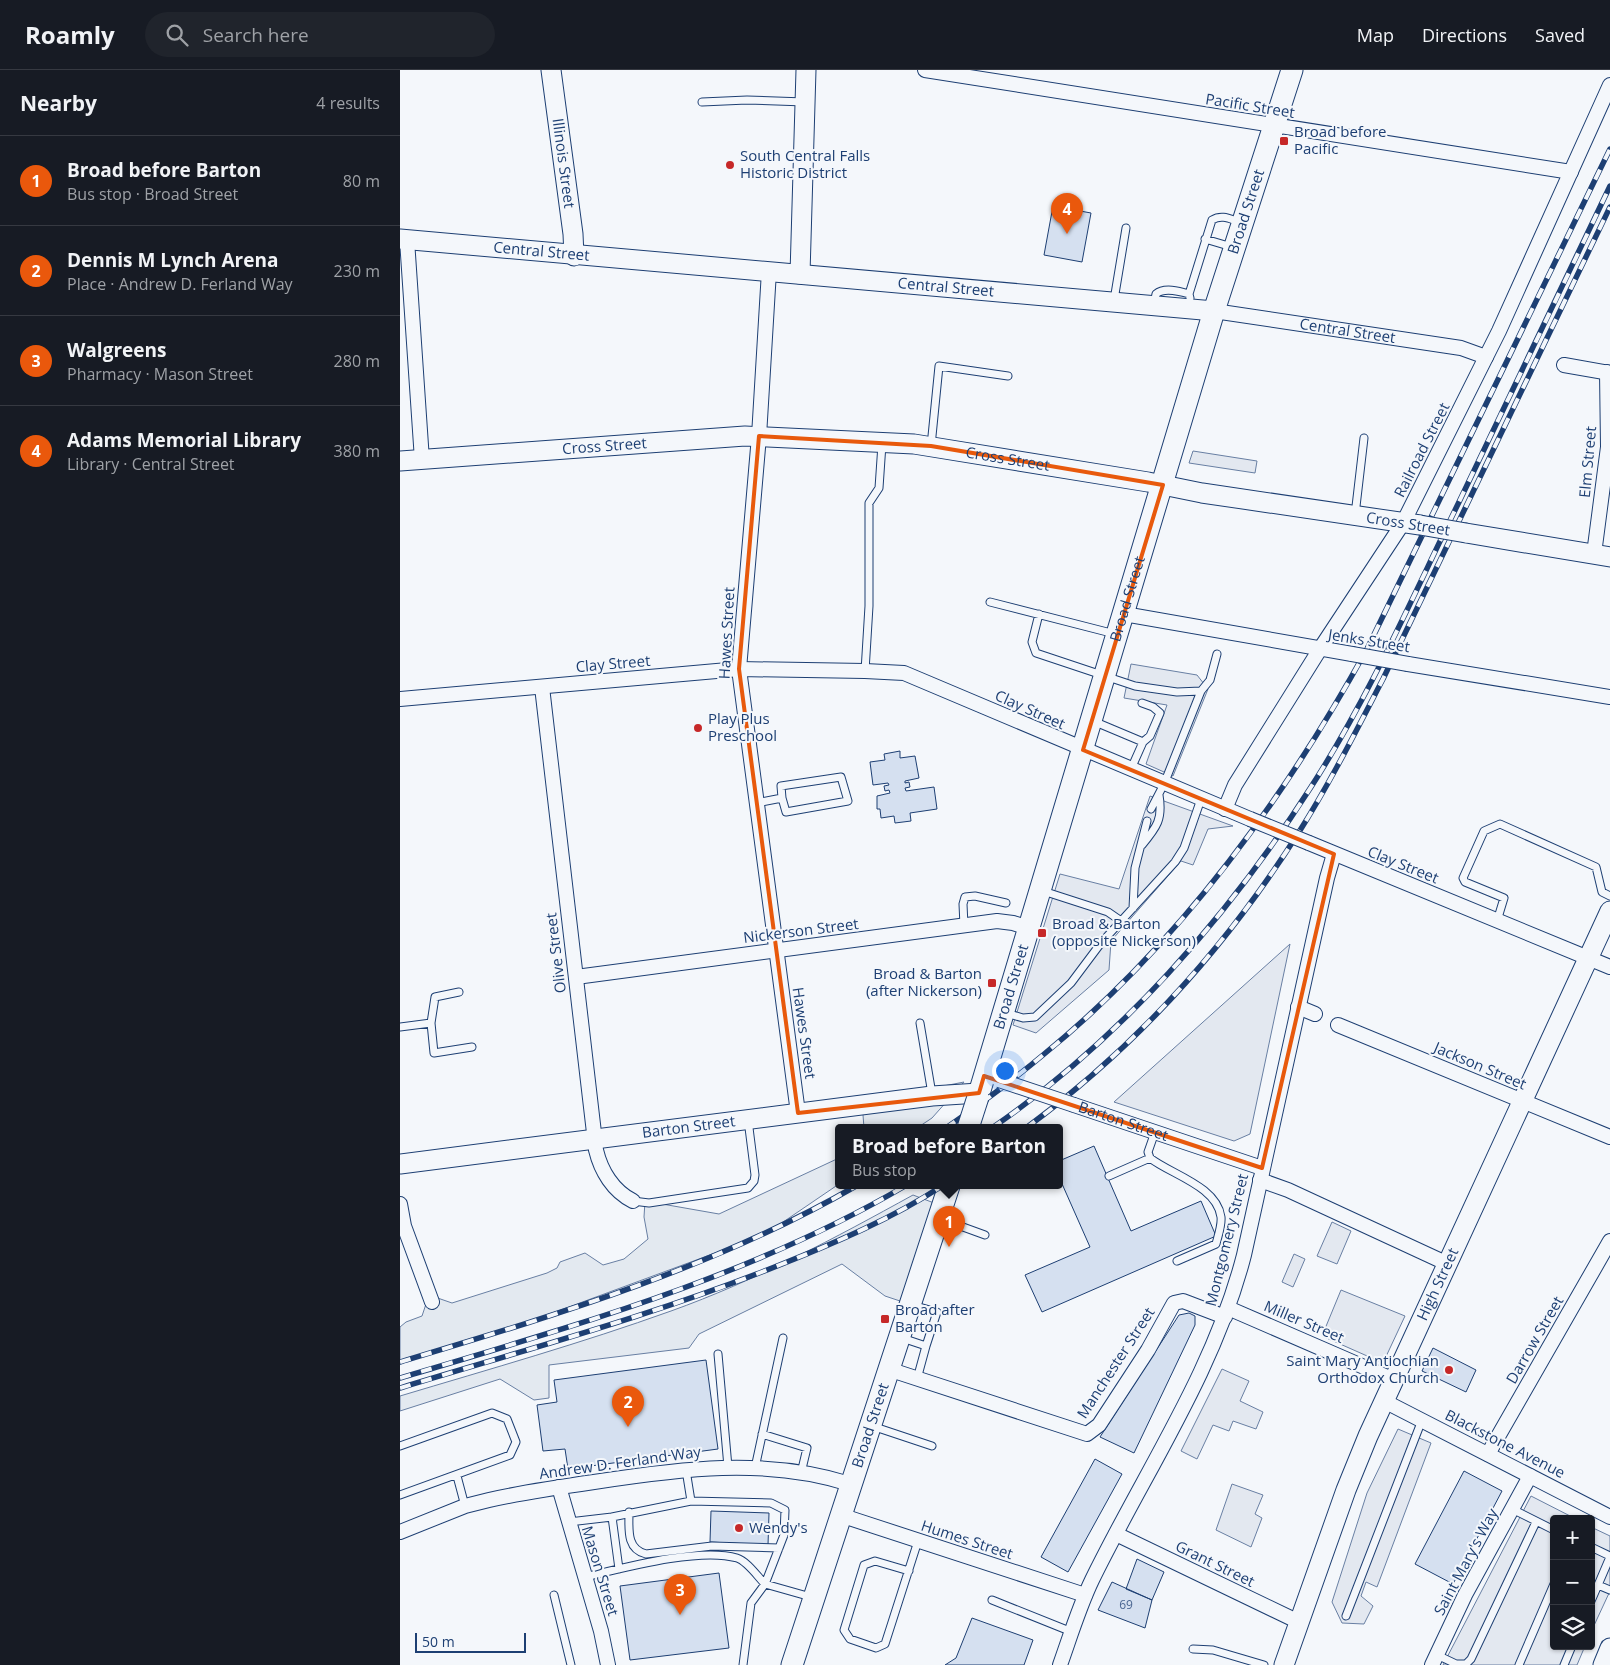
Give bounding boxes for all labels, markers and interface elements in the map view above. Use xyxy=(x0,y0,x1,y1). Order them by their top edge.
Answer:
search box xyxy=(145,12,495,57)
text: Roamly xyxy=(25,18,115,51)
icon: search xyxy=(163,21,191,49)
text: Search here xyxy=(203,22,309,48)
text: Map xyxy=(1357,23,1394,47)
text: Directions xyxy=(1422,23,1507,47)
text: Saved xyxy=(1535,23,1585,47)
street label: Pacific Street xyxy=(1204,88,1296,122)
text: Nearby xyxy=(20,89,97,117)
text: 4 results xyxy=(316,92,380,114)
street label: Illinois Street xyxy=(549,117,580,209)
place label: Broad before Pacific xyxy=(1294,121,1386,158)
marker: Broad before Pacific xyxy=(1278,135,1290,147)
place label: South Central Falls Historic District xyxy=(740,145,870,182)
text: Broad before Barton xyxy=(67,157,261,183)
marker: South Central Falls Historic District xyxy=(724,159,736,171)
street label: Broad Street xyxy=(1222,166,1268,257)
text: 1 xyxy=(31,170,41,192)
text: 80 m xyxy=(343,170,380,192)
text: Bus stop · Broad Street xyxy=(67,183,238,205)
pin: 4 xyxy=(1051,193,1083,234)
street label: Central Street xyxy=(493,236,591,265)
text: Dennis M Lynch Arena xyxy=(67,247,278,273)
text: 2 xyxy=(31,260,41,282)
text: 230 m xyxy=(334,260,380,282)
street label: Central Street xyxy=(897,272,995,301)
text: Place · Andrew D. Ferland Way xyxy=(67,273,293,295)
street label: Central Street xyxy=(1298,313,1397,347)
text: Walgreens xyxy=(67,337,166,363)
text: 3 xyxy=(31,350,41,372)
text: 280 m xyxy=(334,350,380,372)
text: Pharmacy · Mason Street xyxy=(67,363,253,385)
street label: Railroad Street xyxy=(1389,399,1454,500)
street label: Elm Street xyxy=(1574,425,1600,499)
text: Adams Memorial Library xyxy=(67,427,301,453)
street label: Cross Street xyxy=(561,432,647,458)
text: 4 xyxy=(31,440,41,462)
text: 380 m xyxy=(334,440,380,462)
street label: Cross Street xyxy=(964,442,1051,475)
text: Library · Central Street xyxy=(67,453,235,475)
street label: Cross Street xyxy=(1365,507,1452,540)
street label: Broad Street xyxy=(1104,554,1149,644)
street label: Hawes Street xyxy=(714,586,738,680)
street label: Jenks Street xyxy=(1325,623,1411,656)
street label: Clay Street xyxy=(575,650,651,676)
street label: Clay Street xyxy=(992,685,1069,733)
place label: Play Plus Preschool xyxy=(708,708,777,745)
marker: Play Plus Preschool xyxy=(692,722,704,734)
street label: Clay Street xyxy=(1365,841,1442,887)
street label: Olive Street xyxy=(540,912,570,995)
street label: Nickerson Street xyxy=(742,913,860,947)
place label: Broad & Barton (opposite Nickerson) xyxy=(1052,913,1196,950)
marker: Broad & Barton (opposite Nickerson) xyxy=(1036,927,1048,939)
street label: Broad Street xyxy=(988,941,1032,1032)
place label: Broad & Barton (after Nickerson) xyxy=(866,963,982,1000)
marker: Broad & Barton (after Nickerson) xyxy=(986,977,998,989)
street label: Hawes Street xyxy=(789,986,821,1080)
street label: Jackson Street xyxy=(1429,1036,1530,1094)
your location xyxy=(992,1058,1018,1084)
street label: Barton Street xyxy=(1076,1096,1171,1145)
street label: Barton Street xyxy=(641,1110,736,1142)
popup xyxy=(835,1124,1063,1189)
text: Broad before Barton xyxy=(852,1133,1046,1159)
text: Bus stop xyxy=(852,1159,917,1181)
street label: Montgomery Street xyxy=(1200,1171,1252,1308)
pin: 1 xyxy=(933,1206,965,1247)
street label: High Street xyxy=(1412,1244,1462,1324)
street label: Darrow Street xyxy=(1501,1292,1567,1387)
street label: Miller Street xyxy=(1261,1295,1348,1347)
place label: Broad after Barton xyxy=(895,1299,975,1336)
street label: Manchester Street xyxy=(1072,1303,1159,1422)
marker: Broad after Barton xyxy=(879,1313,891,1325)
place label: Saint Mary Antiochian Orthodox Church xyxy=(1286,1350,1439,1387)
marker: Saint Mary Antiochian Orthodox Church xyxy=(1443,1364,1455,1376)
street label: Broad Street xyxy=(846,1380,893,1470)
pin: 2 xyxy=(612,1386,644,1427)
street label: Blackstone Avenue xyxy=(1442,1404,1569,1482)
street label: Andrew D. Ferland Way xyxy=(538,1441,702,1483)
street label: Saint Mary's Way xyxy=(1429,1504,1502,1618)
street label: Humes Street xyxy=(919,1515,1016,1563)
map controls xyxy=(1550,1515,1595,1650)
button: + xyxy=(1550,1515,1595,1560)
place label: Wendy's xyxy=(749,1517,808,1537)
marker: Wendy's xyxy=(733,1522,745,1534)
street label: Mason Street xyxy=(578,1523,624,1618)
street label: Grant Street xyxy=(1173,1535,1258,1591)
button: − xyxy=(1550,1560,1595,1605)
pin: 3 xyxy=(664,1574,696,1615)
house number: 69 xyxy=(1119,1596,1133,1613)
button: layers xyxy=(1550,1605,1595,1650)
scale bar xyxy=(415,1630,526,1653)
text: 50 m xyxy=(422,1632,455,1651)

